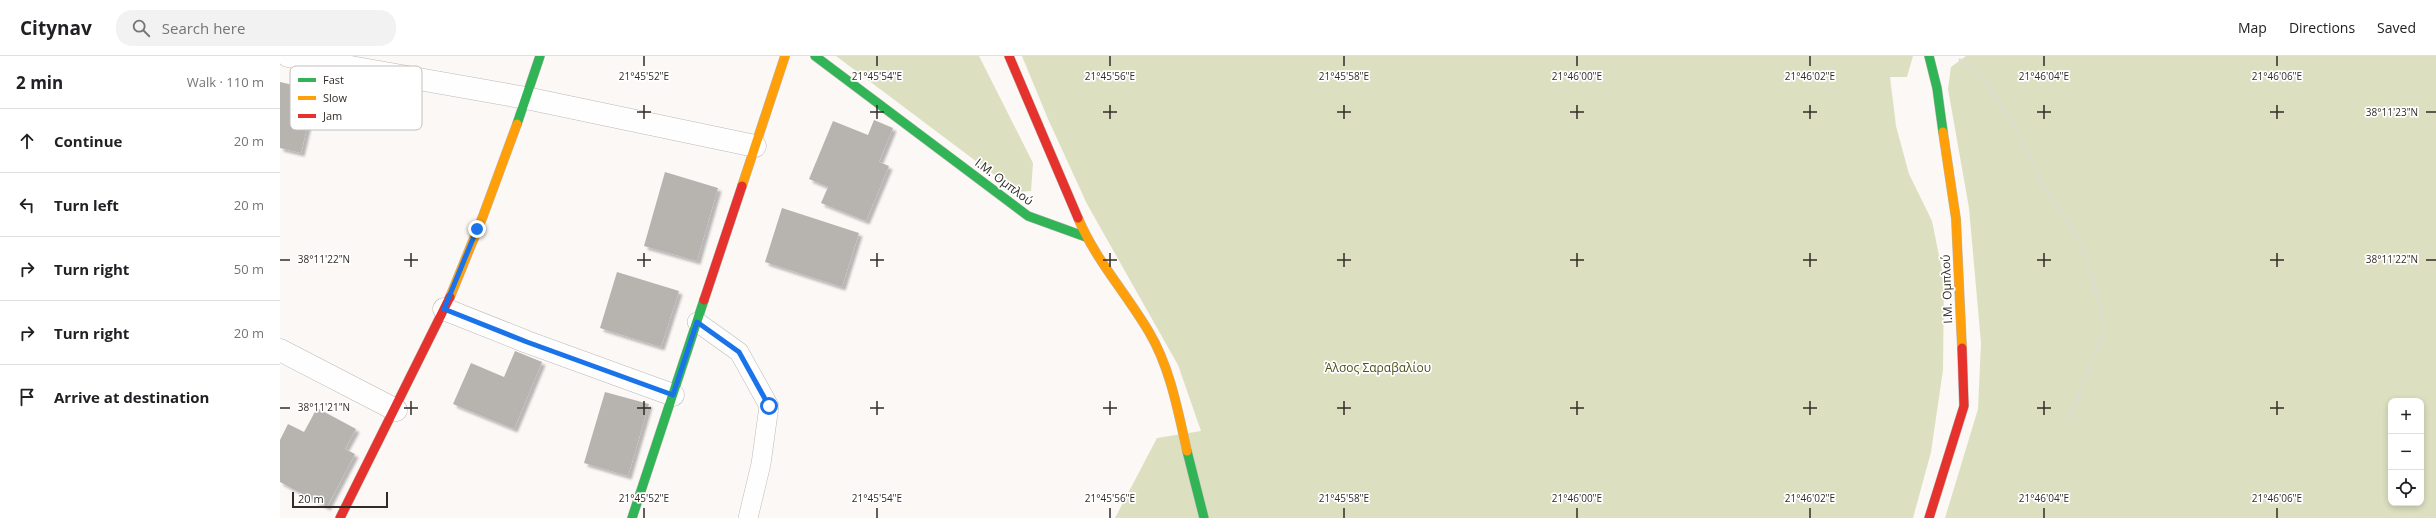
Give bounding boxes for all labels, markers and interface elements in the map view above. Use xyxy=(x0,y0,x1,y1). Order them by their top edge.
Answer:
search box xyxy=(116,10,396,46)
text: Citynav xyxy=(20,15,92,41)
icon: search xyxy=(130,17,152,39)
text: Search here xyxy=(162,18,245,38)
text: Map xyxy=(2238,18,2267,37)
text: Directions xyxy=(2289,18,2355,37)
text: Saved xyxy=(2377,18,2416,37)
legend xyxy=(290,66,422,130)
text: 21°45'52"E xyxy=(619,69,669,83)
text: 21°45'54"E xyxy=(852,69,902,83)
text: 21°45'56"E xyxy=(1085,69,1135,83)
text: 21°45'58"E xyxy=(1319,69,1369,83)
text: 21°46'00"E xyxy=(1552,69,1602,83)
text: 21°46'02"E xyxy=(1785,69,1835,83)
text: 21°46'04"E xyxy=(2019,69,2069,83)
text: 21°46'06"E xyxy=(2252,69,2302,83)
text: 2 min xyxy=(16,71,63,94)
text: Fast xyxy=(323,72,344,87)
text: Walk · 110 m xyxy=(187,73,264,91)
text: Slow xyxy=(323,90,347,105)
text: 38°11'23"N xyxy=(2366,105,2418,119)
text: Jam xyxy=(322,108,342,123)
icon: ahead xyxy=(16,130,38,152)
text: Continue xyxy=(54,131,122,151)
text: 20 m xyxy=(234,132,264,150)
street label: Ι.Μ. Ομπλού xyxy=(972,154,1037,209)
icon: left xyxy=(16,194,38,216)
text: Turn left xyxy=(54,195,119,215)
text: 20 m xyxy=(234,196,264,214)
route end xyxy=(468,220,486,238)
text: 38°11'22"N xyxy=(298,252,350,266)
text: 38°11'22"N xyxy=(2366,252,2418,266)
street label: Ι.Μ. Ομπλού xyxy=(1937,254,1956,324)
icon: right xyxy=(16,258,38,280)
text: Turn right xyxy=(54,259,129,279)
text: 50 m xyxy=(234,260,264,278)
icon: right xyxy=(16,322,38,344)
text: Turn right xyxy=(54,323,129,343)
text: 20 m xyxy=(234,324,264,342)
park label: Άλσος Σαραβαλίου xyxy=(1325,359,1431,376)
icon: arrive xyxy=(16,386,38,408)
text: Arrive at destination xyxy=(54,387,209,407)
route start xyxy=(760,397,778,415)
map controls xyxy=(2388,398,2424,506)
button: + xyxy=(2388,398,2424,434)
text: 38°11'21"N xyxy=(298,400,350,414)
button: − xyxy=(2388,434,2424,470)
button: locate xyxy=(2388,470,2424,506)
scale bar xyxy=(292,490,388,509)
text: 20 m xyxy=(298,491,324,506)
text: 21°45'52"E xyxy=(619,491,669,505)
text: 21°45'54"E xyxy=(852,491,902,505)
text: 21°45'56"E xyxy=(1085,491,1135,505)
text: 21°45'58"E xyxy=(1319,491,1369,505)
text: 21°46'00"E xyxy=(1552,491,1602,505)
text: 21°46'02"E xyxy=(1785,491,1835,505)
text: 21°46'04"E xyxy=(2019,491,2069,505)
text: 21°46'06"E xyxy=(2252,491,2302,505)

